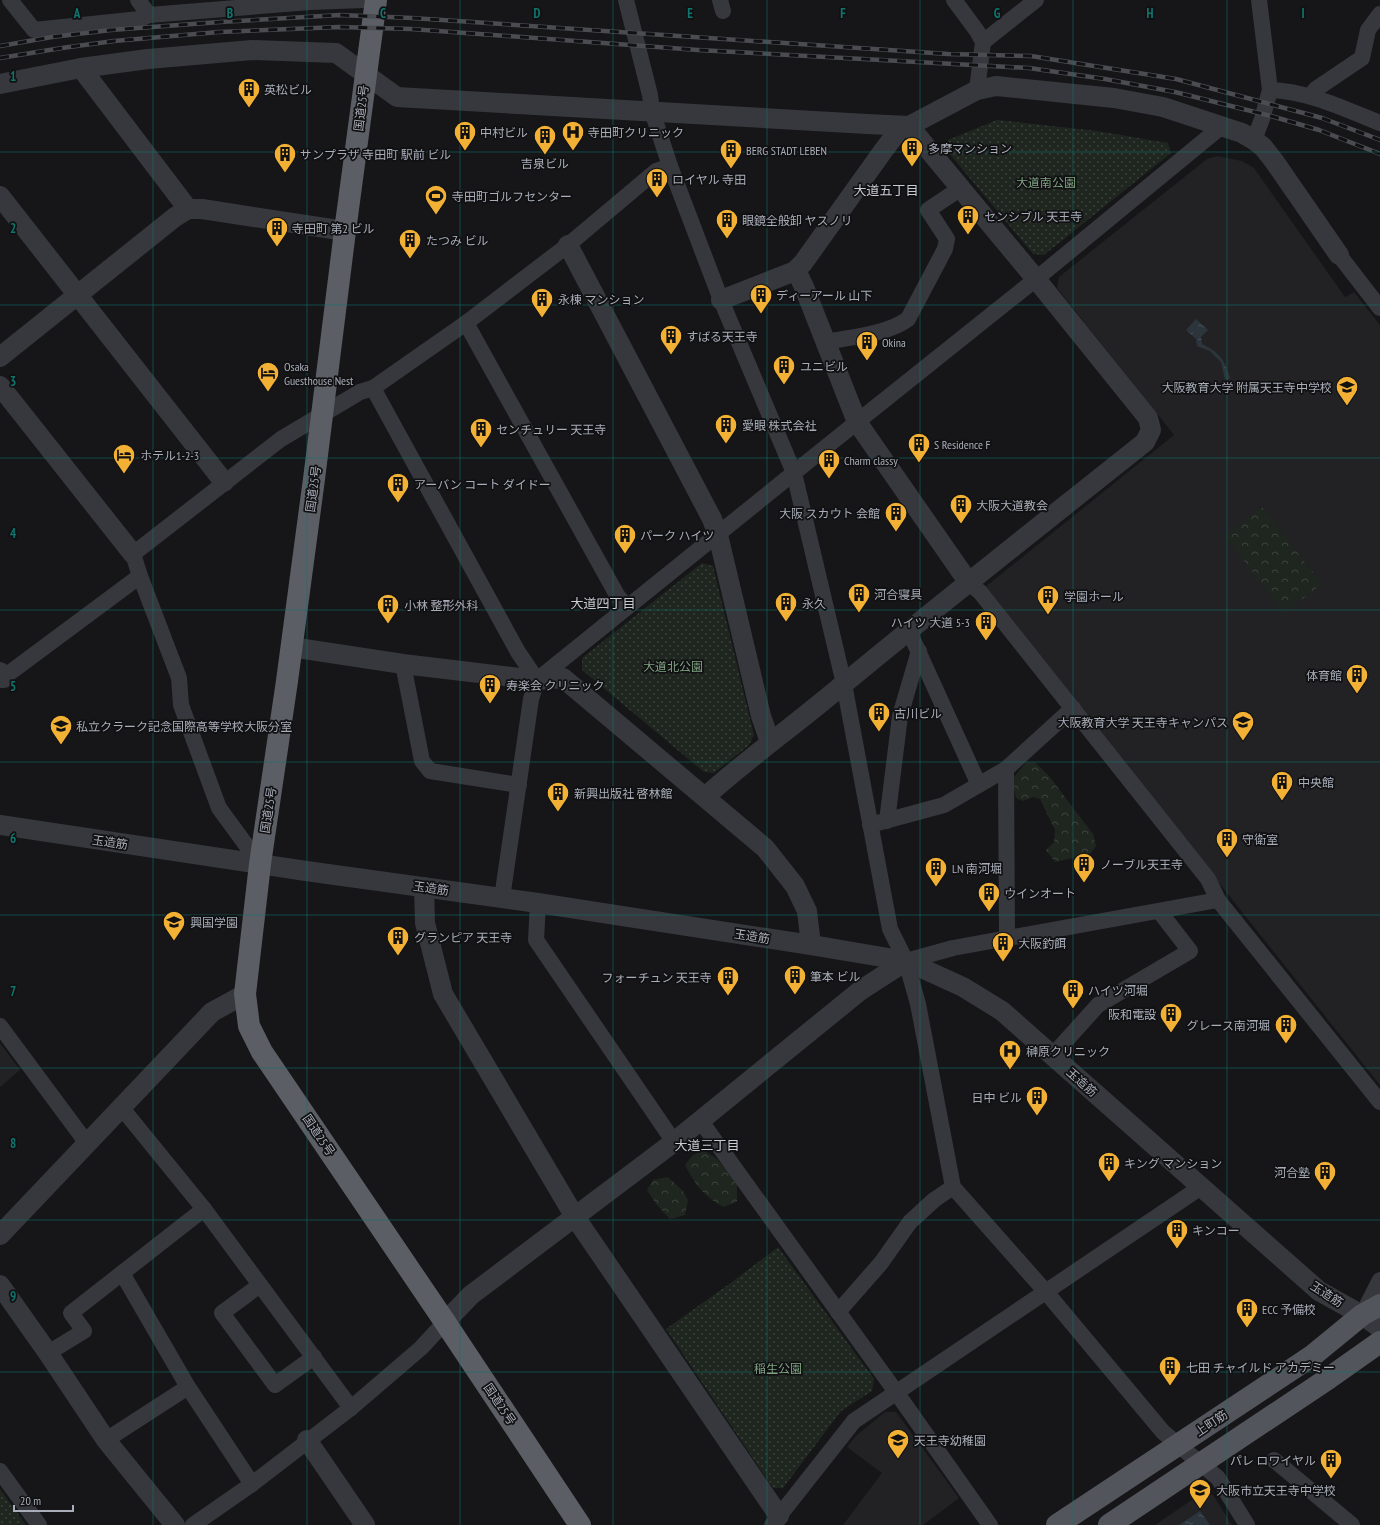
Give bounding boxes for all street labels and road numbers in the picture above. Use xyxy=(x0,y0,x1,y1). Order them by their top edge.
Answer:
street label: 国道25号 xyxy=(351,84,371,132)
street label: 国道25号 xyxy=(302,465,324,513)
street label: 国道25号 xyxy=(257,786,279,834)
street label: 玉造筋 xyxy=(91,832,129,852)
street label: 玉造筋 xyxy=(412,878,450,898)
street label: 玉造筋 xyxy=(733,926,771,946)
street label: 玉造筋 xyxy=(1064,1064,1100,1100)
street label: 国道25号 xyxy=(300,1111,338,1159)
street label: 玉造筋 xyxy=(1308,1278,1346,1310)
street label: 国道25号 xyxy=(481,1380,519,1428)
street label: 上町筋 xyxy=(1192,1407,1230,1439)

